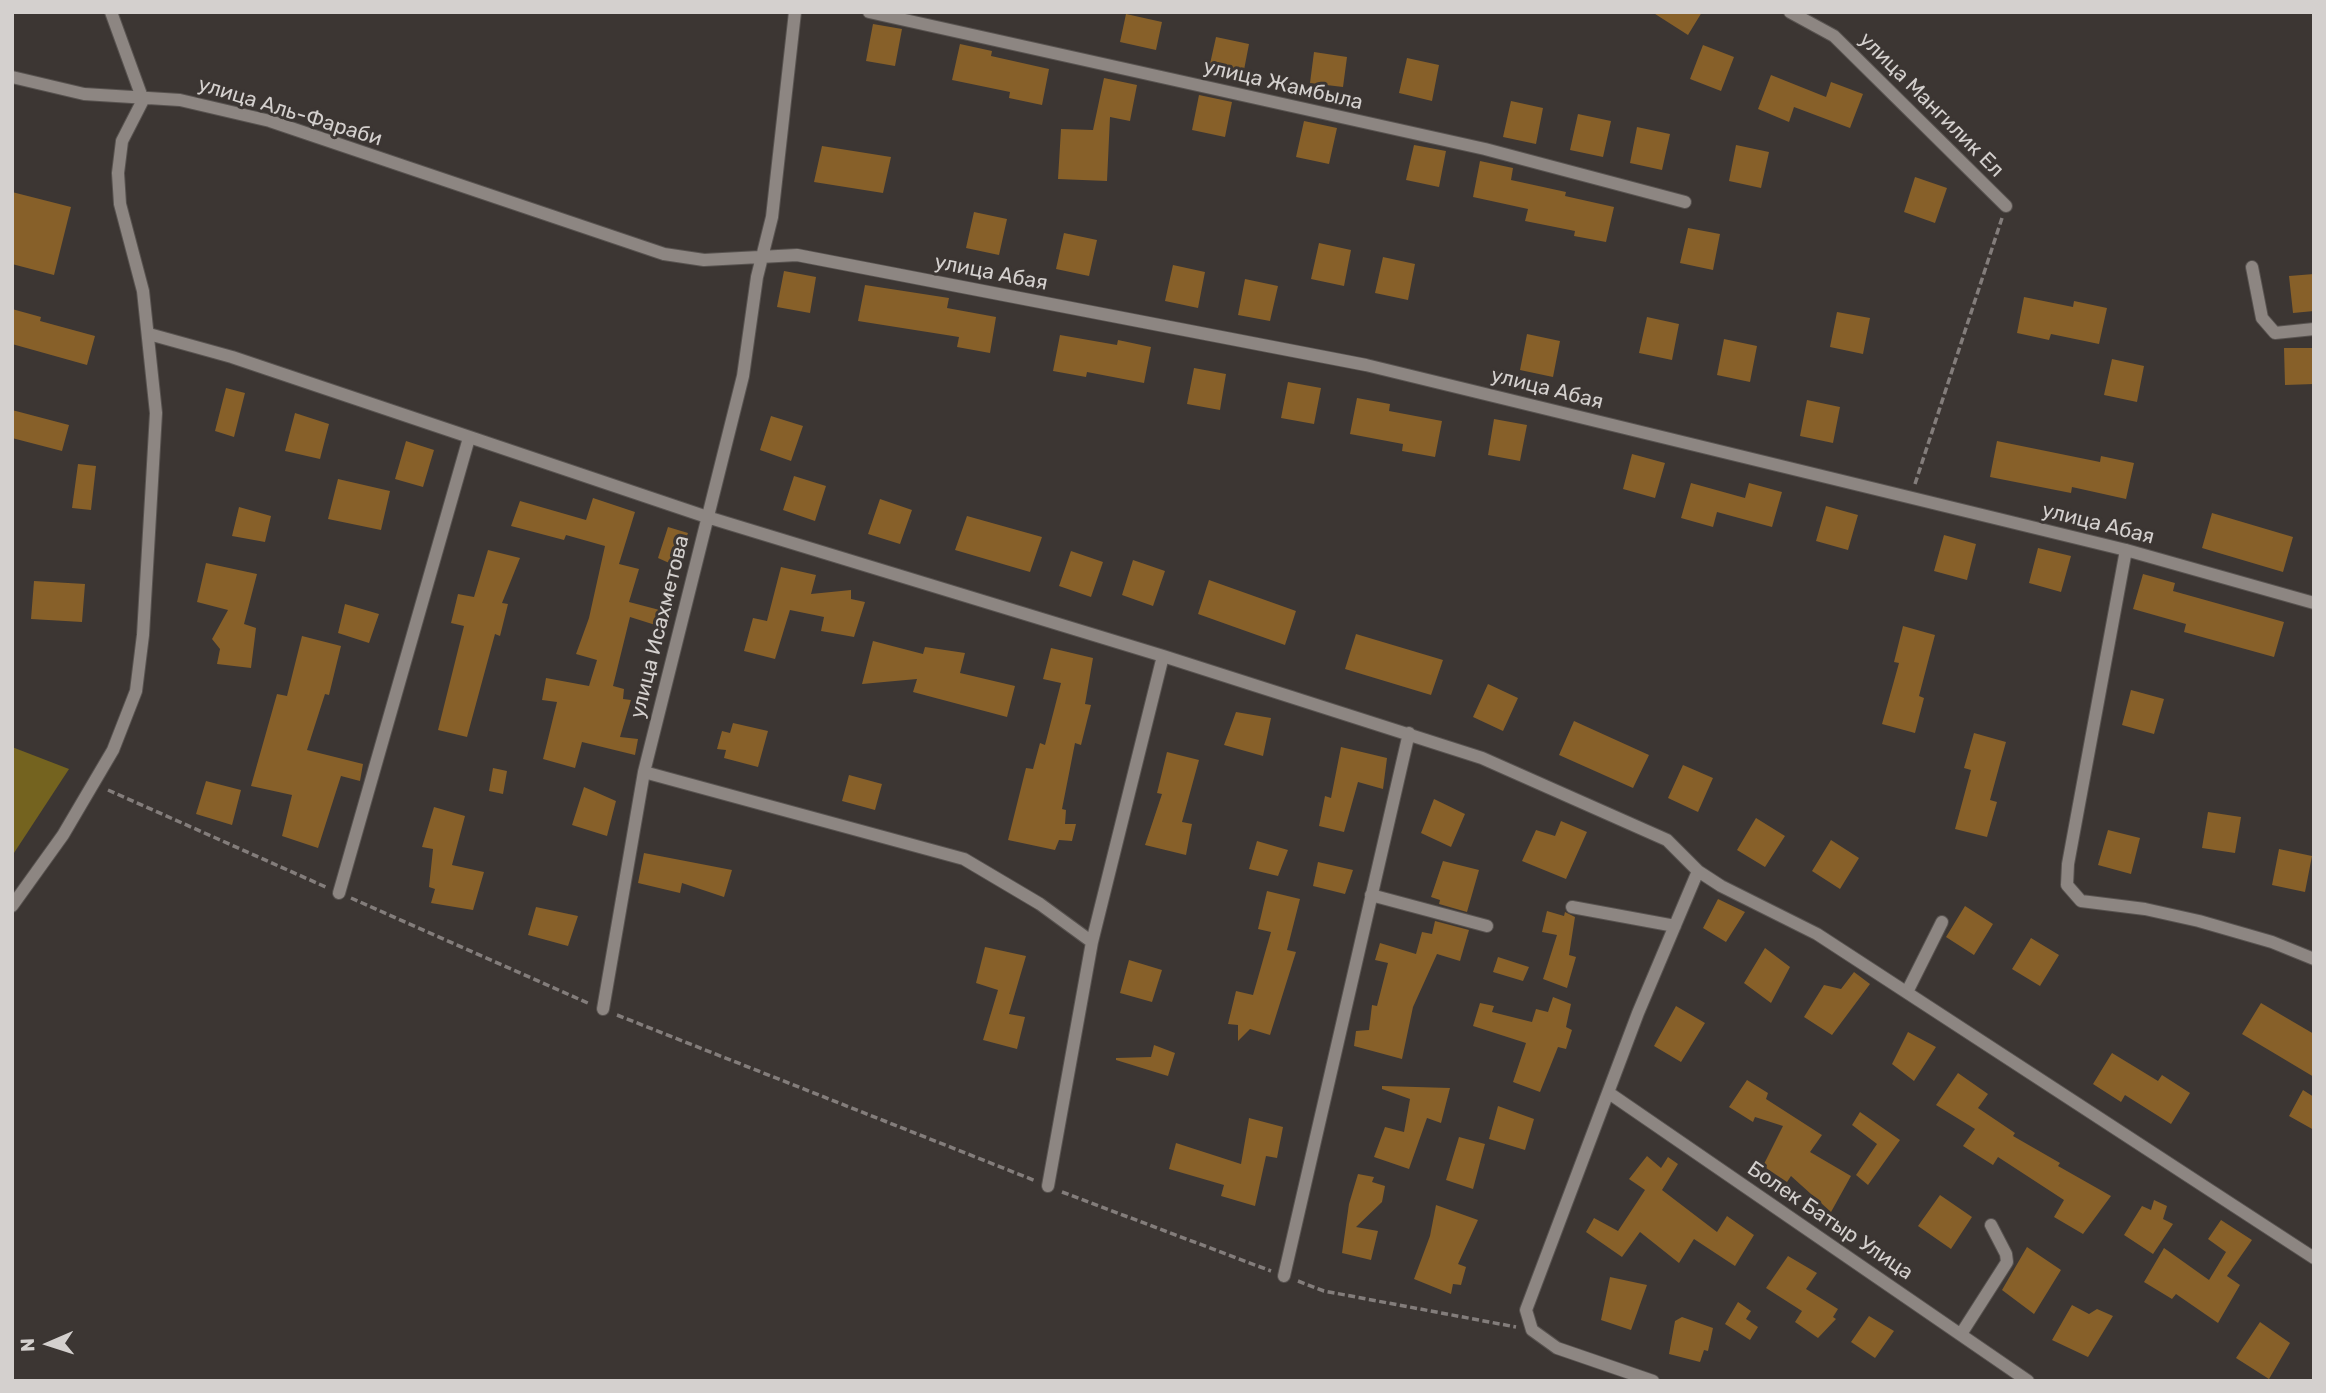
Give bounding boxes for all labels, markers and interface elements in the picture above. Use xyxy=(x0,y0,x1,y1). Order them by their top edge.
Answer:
street label: улица Мангилик Ел xyxy=(1853,27,2009,183)
street label: улица Жамбыла xyxy=(1201,54,1365,116)
street label: улица Аль-Фараби xyxy=(195,72,385,152)
street label: улица Абая xyxy=(932,250,1050,296)
street label: улица Абая xyxy=(1488,363,1606,415)
street label: улица Абая xyxy=(2039,498,2157,550)
street label: улица Исахметова xyxy=(625,533,695,721)
street label: Болек Батыр Улица xyxy=(1742,1156,1918,1286)
north arrow xyxy=(14,1309,84,1379)
text: N xyxy=(16,1338,39,1353)

